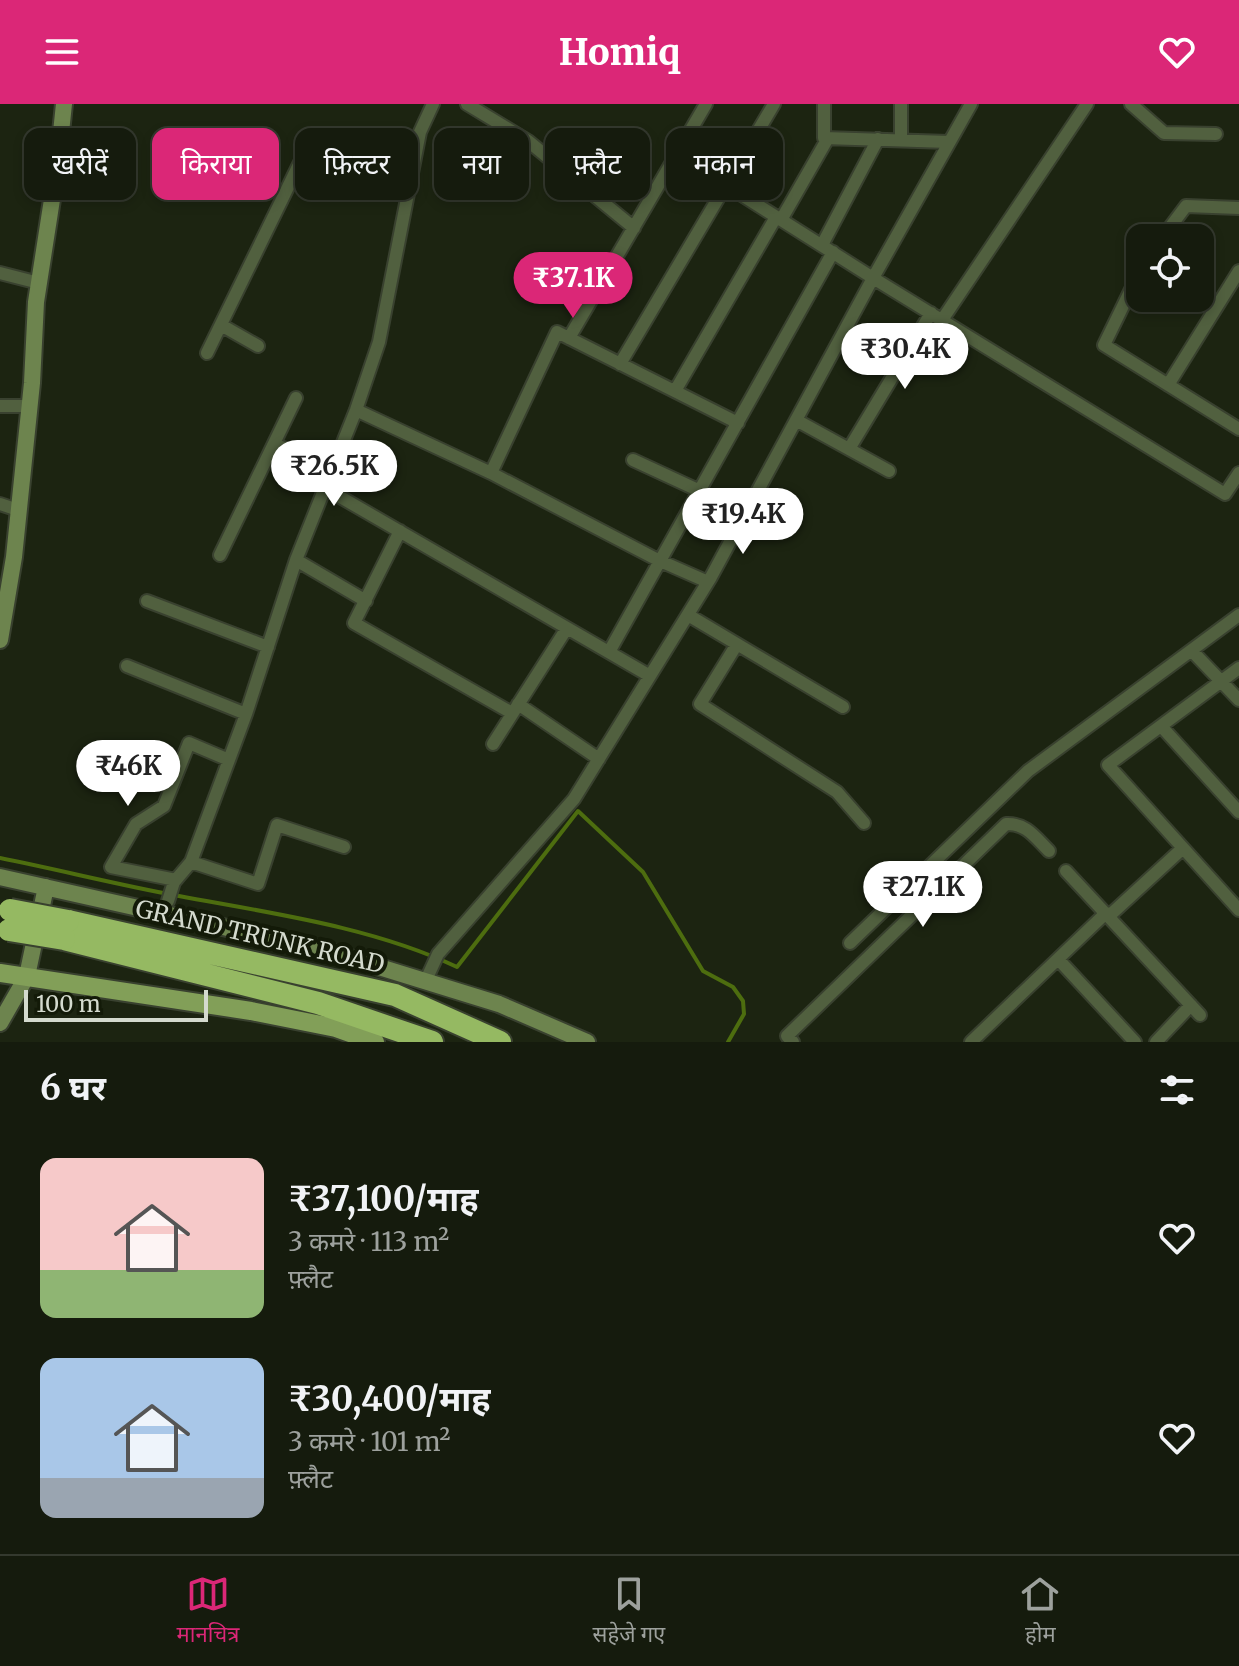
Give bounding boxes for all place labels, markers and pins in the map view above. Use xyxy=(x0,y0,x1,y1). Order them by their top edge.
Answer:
pin: ₹37.1K xyxy=(508,252,638,320)
pin: ₹30.4K xyxy=(840,323,970,391)
pin: ₹26.5K xyxy=(269,440,399,508)
pin: ₹19.4K xyxy=(678,488,808,556)
pin: ₹46K xyxy=(81,740,175,808)
pin: ₹27.1K xyxy=(858,861,988,929)

